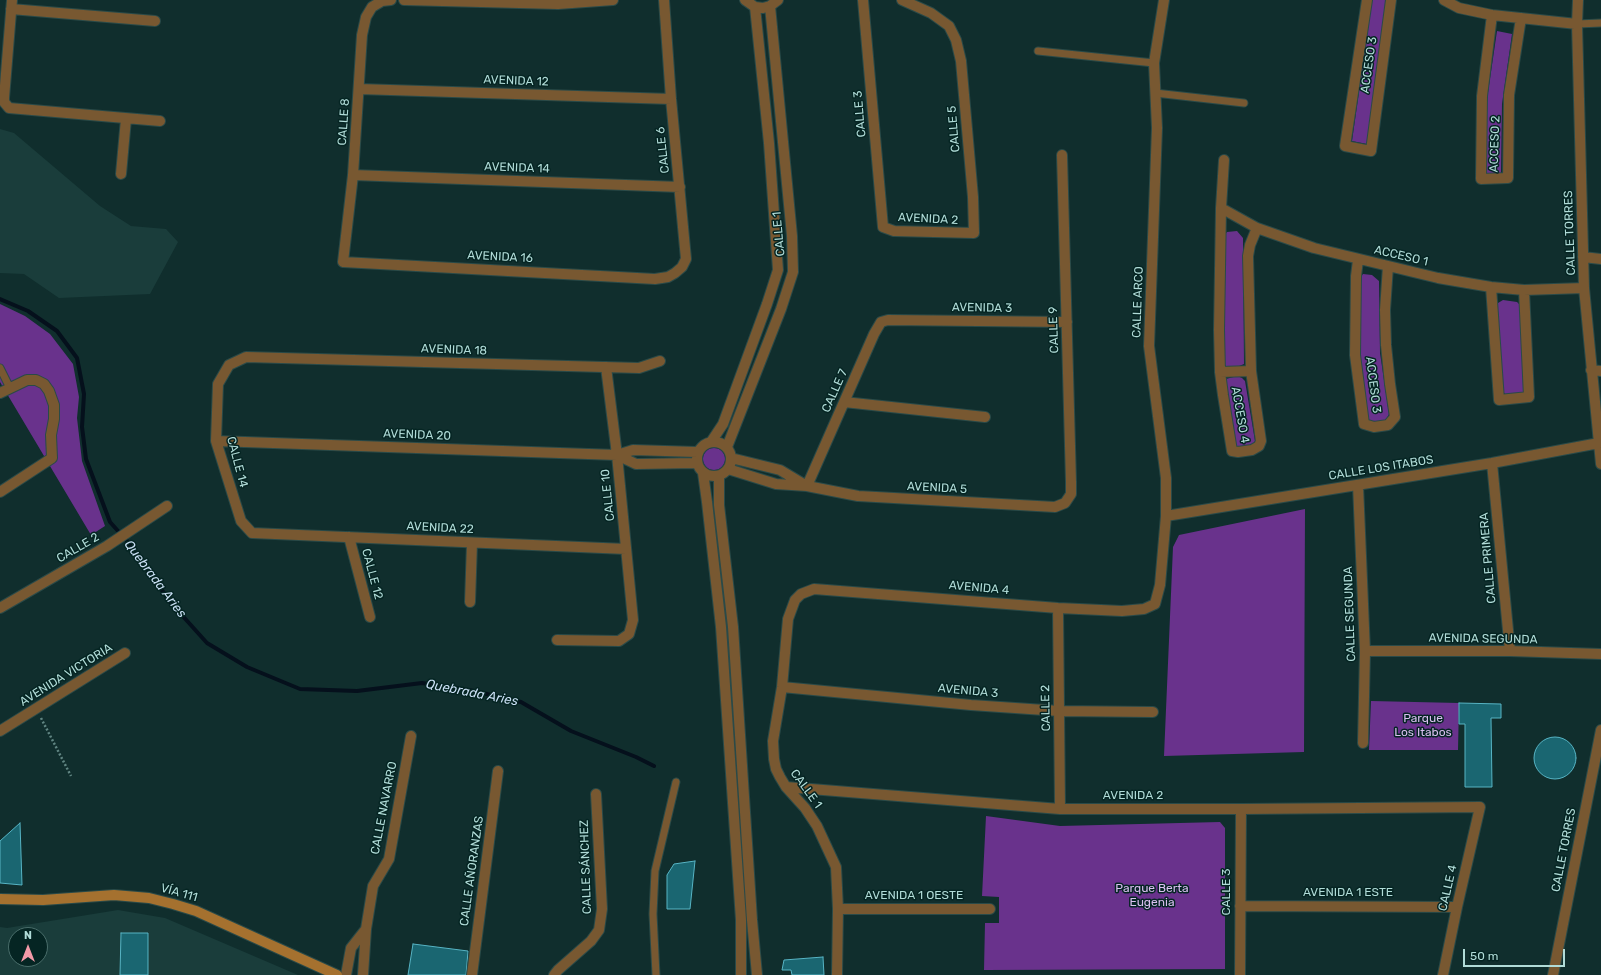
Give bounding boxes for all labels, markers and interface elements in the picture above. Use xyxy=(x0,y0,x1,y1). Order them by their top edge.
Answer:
street label: ACCESO 3 xyxy=(1358,36,1380,94)
street label: AVENIDA 12 xyxy=(483,73,549,89)
street label: CALLE 3 xyxy=(851,90,869,138)
street label: CALLE 8 xyxy=(335,98,353,146)
street label: CALLE 5 xyxy=(945,105,963,153)
street label: ACCESO 2 xyxy=(1487,115,1503,173)
street label: CALLE 6 xyxy=(653,126,673,174)
street label: AVENIDA 14 xyxy=(484,160,550,176)
street label: CALLE TORRES xyxy=(1561,190,1579,276)
street label: AVENIDA 2 xyxy=(897,210,959,228)
street label: CALLE 1 xyxy=(770,211,788,257)
street label: ACCESO 1 xyxy=(1373,243,1429,269)
street label: AVENIDA 16 xyxy=(467,248,533,266)
street label: CALLE ARCO xyxy=(1130,266,1146,338)
street label: AVENIDA 3 xyxy=(952,300,1012,316)
street label: CALLE 9 xyxy=(1046,306,1062,354)
street label: AVENIDA 18 xyxy=(421,342,487,358)
street label: ACCESO 3 xyxy=(1362,356,1384,414)
street label: CALLE 7 xyxy=(819,367,851,415)
street label: ACCESO 4 xyxy=(1228,386,1252,444)
street label: AVENIDA 20 xyxy=(383,427,451,443)
street label: CALLE 14 xyxy=(223,435,251,489)
street label: CALLE LOS ITABOS xyxy=(1328,453,1434,483)
street label: CALLE 10 xyxy=(598,468,618,522)
street label: AVENIDA 5 xyxy=(906,479,968,497)
street label: CALLE PRIMERA xyxy=(1477,512,1499,604)
street label: AVENIDA 22 xyxy=(406,519,474,537)
street label: CALLE 2 xyxy=(54,530,102,566)
water label: Quebrada Aries xyxy=(121,537,189,621)
street label: CALLE 12 xyxy=(358,547,386,601)
street label: CALLE SEGUNDA xyxy=(1341,566,1359,662)
street label: AVENIDA 4 xyxy=(948,578,1010,598)
street label: AVENIDA SEGUNDA xyxy=(1428,631,1538,647)
street label: AVENIDA VICTORIA xyxy=(17,641,115,709)
water label: Quebrada Aries xyxy=(425,676,519,710)
street label: AVENIDA 3 xyxy=(937,681,999,701)
street label: CALLE 2 xyxy=(1038,685,1054,731)
park label: Parque Los Itabos xyxy=(1394,712,1452,740)
street label: CALLE NAVARRO xyxy=(368,760,400,856)
street label: CALLE 1 xyxy=(787,767,825,811)
street label: AVENIDA 2 xyxy=(1103,789,1163,803)
street label: CALLE TORRES xyxy=(1549,807,1579,893)
street label: CALLE AÑORANZAS xyxy=(457,815,487,927)
street label: CALLE SÁNCHEZ xyxy=(577,820,595,914)
street label: CALLE 4 xyxy=(1436,863,1460,913)
street label: CALLE 3 xyxy=(1220,869,1234,915)
street label: VÍA 111 xyxy=(159,881,199,905)
park label: Parque Berta Eugenia xyxy=(1115,882,1189,910)
street label: AVENIDA 1 ESTE xyxy=(1303,886,1393,900)
street label: AVENIDA 1 OESTE xyxy=(865,889,963,903)
north arrow xyxy=(8,927,48,967)
text: N xyxy=(24,929,32,942)
scale bar xyxy=(1465,941,1567,967)
text: 50 m xyxy=(1470,949,1498,963)

